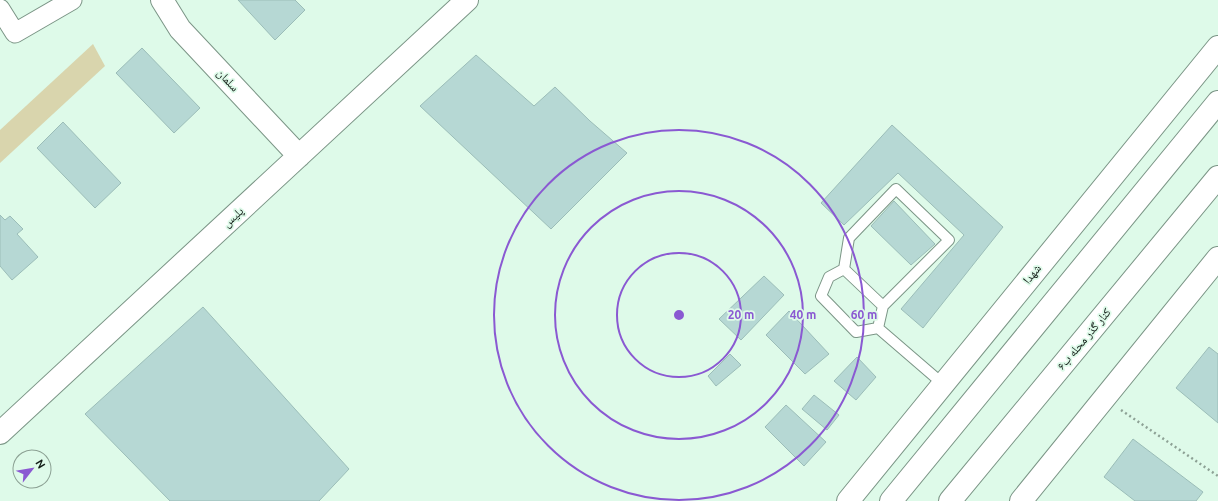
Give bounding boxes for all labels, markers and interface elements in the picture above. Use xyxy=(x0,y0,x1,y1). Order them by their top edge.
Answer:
street label: سلمان xyxy=(214,66,242,94)
street label: پلیس xyxy=(220,204,247,230)
street label: شهدا xyxy=(1020,261,1044,287)
street label: کنار گذر محله ب۶ xyxy=(1054,305,1114,373)
centre of rings xyxy=(672,308,686,322)
text: 20 m xyxy=(728,308,754,321)
text: 40 m xyxy=(790,308,816,321)
text: 60 m xyxy=(851,308,877,321)
north arrow xyxy=(12,449,52,489)
text: N xyxy=(33,457,48,470)

